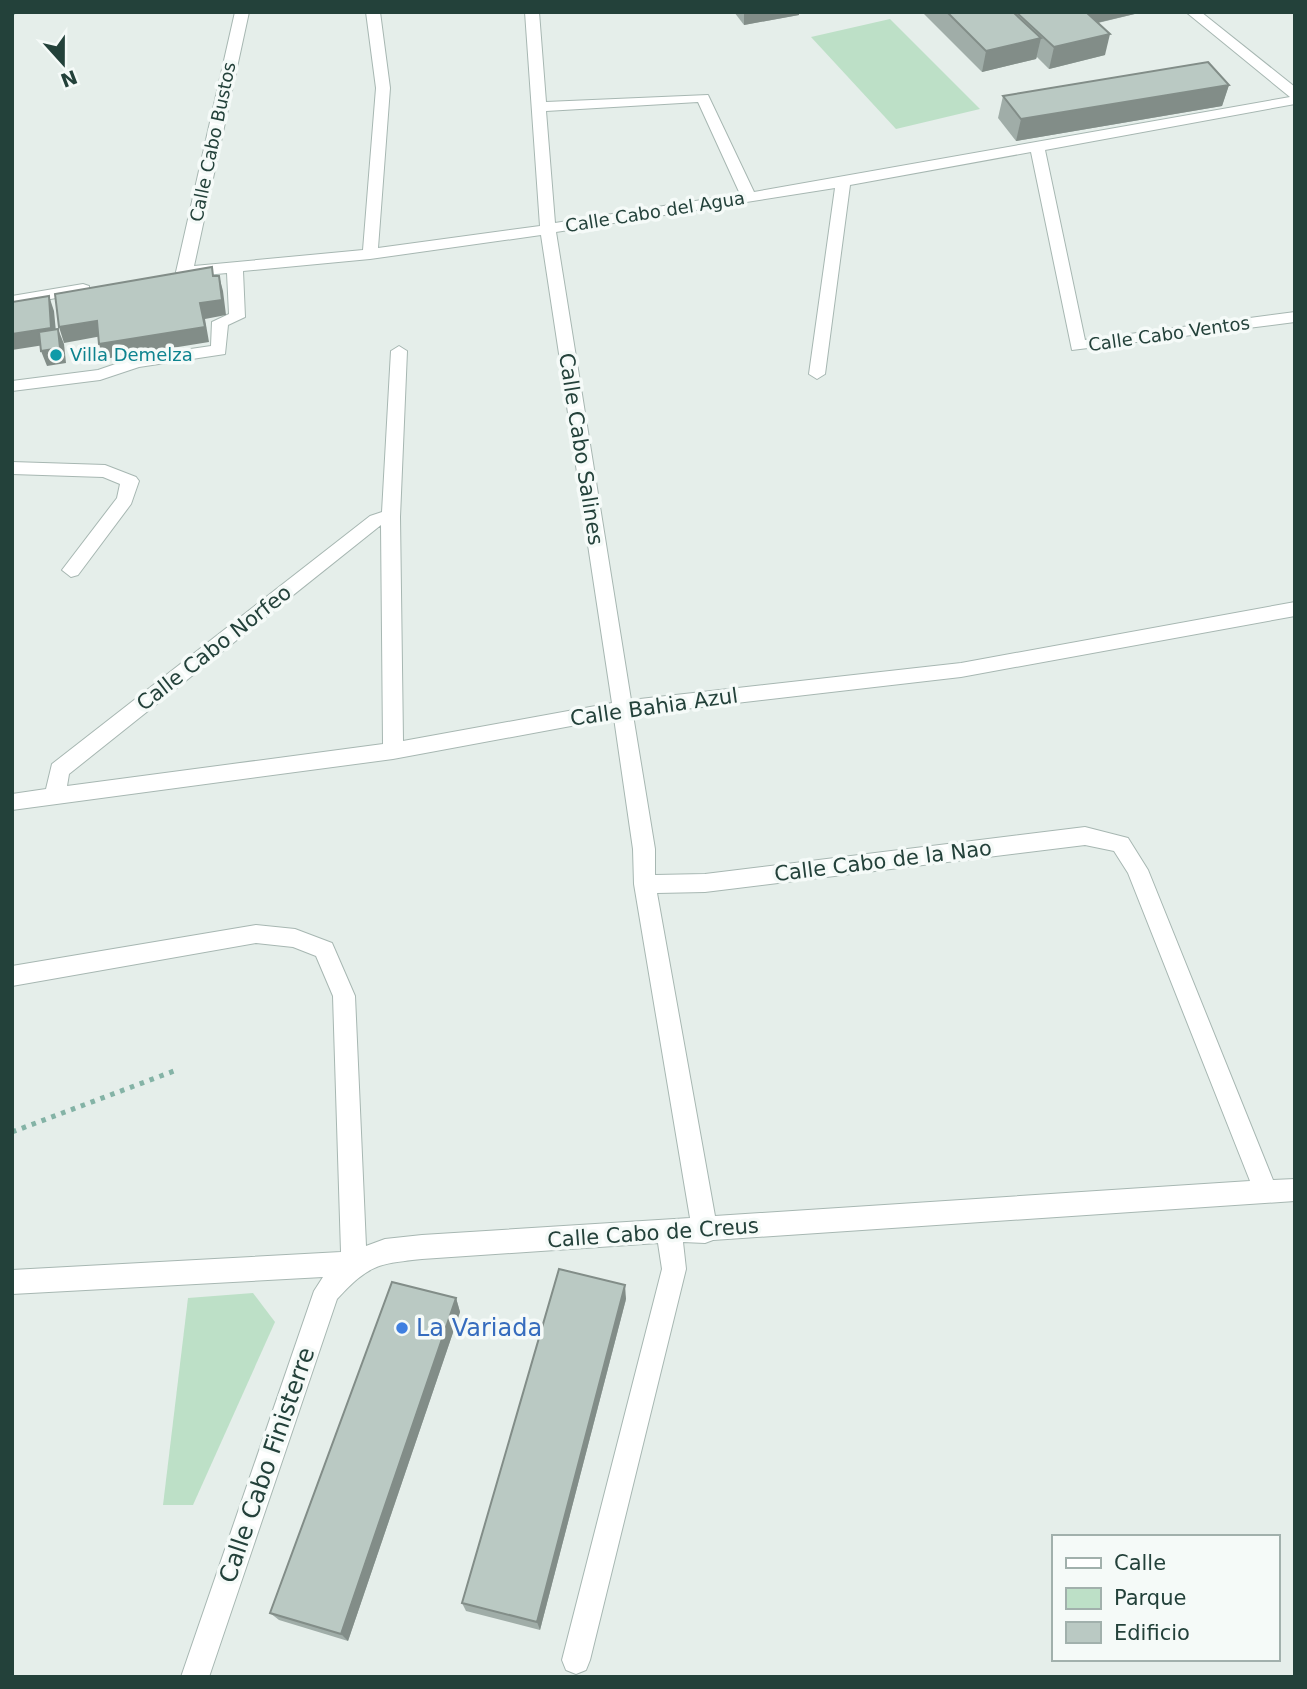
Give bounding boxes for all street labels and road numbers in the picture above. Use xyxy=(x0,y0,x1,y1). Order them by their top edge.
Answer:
street label: Calle Cabo Bustos xyxy=(185,60,240,224)
street label: Calle Cabo del Agua xyxy=(564,187,746,236)
street label: Calle Cabo Ventos xyxy=(1087,312,1251,355)
street label: Calle Cabo Salines xyxy=(554,351,608,547)
street label: Calle Cabo Norfeo xyxy=(132,580,296,716)
street label: Calle Bahia Azul xyxy=(569,683,739,731)
street label: Calle Cabo de la Nao xyxy=(773,836,993,886)
street label: Calle Cabo de Creus xyxy=(546,1214,760,1252)
street label: Calle Cabo Finisterre xyxy=(214,1344,320,1586)

